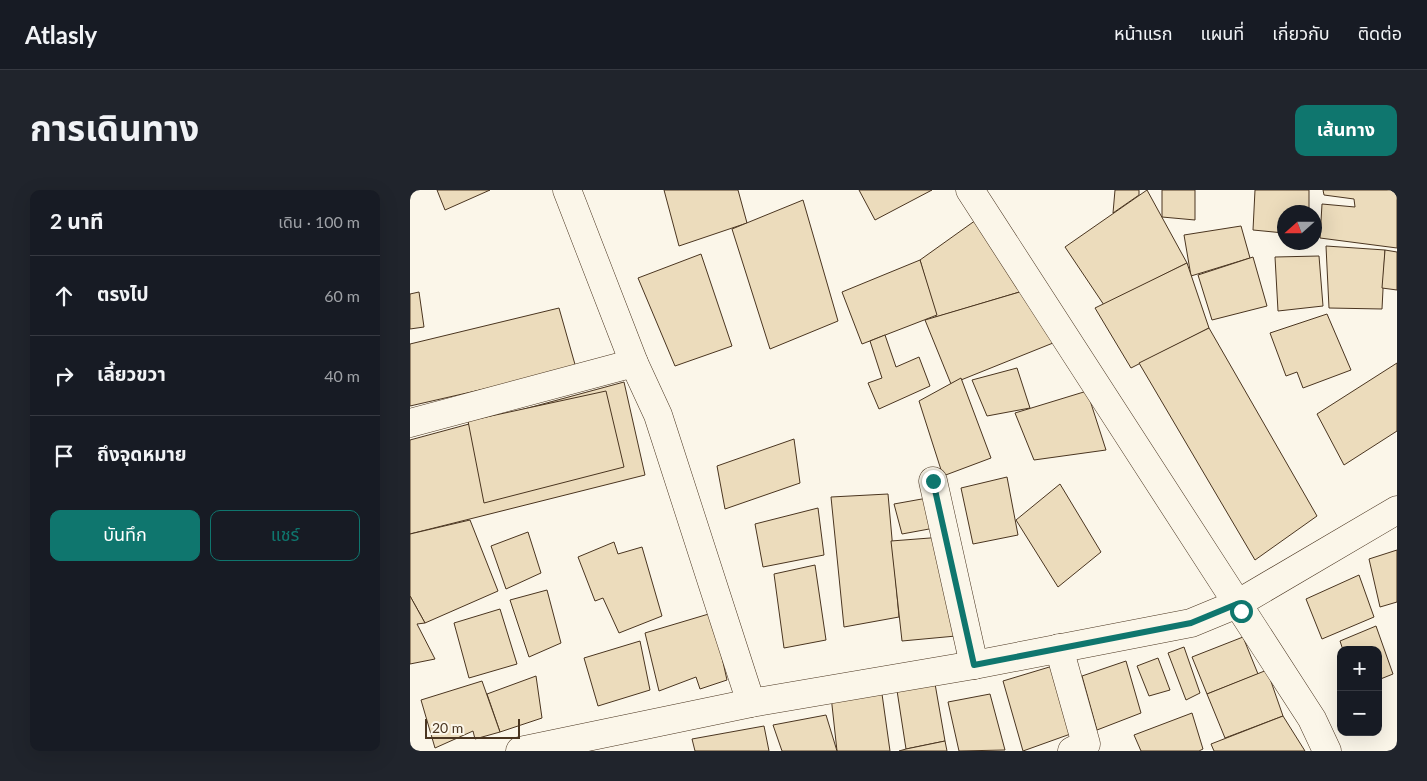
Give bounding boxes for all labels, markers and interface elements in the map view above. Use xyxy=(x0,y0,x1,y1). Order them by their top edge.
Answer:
text: Atlasly xyxy=(25,20,97,49)
text: หน้าแรก xyxy=(1114,22,1172,44)
text: แผนที่ xyxy=(1200,22,1244,44)
text: เกี่ยวกับ xyxy=(1272,22,1330,44)
text: ติดต่อ xyxy=(1358,22,1402,44)
button: เส้นทาง xyxy=(1295,105,1397,156)
text: การเดินทาง xyxy=(30,106,199,148)
north arrow xyxy=(1277,205,1322,250)
text: 2 นาที xyxy=(50,208,104,233)
text: เดิน · 100 m xyxy=(278,212,360,231)
icon: ahead xyxy=(50,282,78,310)
text: ตรงไป xyxy=(97,282,149,305)
text: 60 m xyxy=(324,286,360,305)
icon: right xyxy=(50,362,78,390)
text: เลี้ยวขวา xyxy=(97,362,166,385)
text: 40 m xyxy=(324,366,360,385)
icon: arrive xyxy=(50,442,78,470)
text: ถึงจุดหมาย xyxy=(97,442,187,465)
route end xyxy=(922,470,945,493)
button: บันทึก xyxy=(50,510,200,561)
button: แชร์ xyxy=(210,510,360,561)
route start xyxy=(1230,600,1253,623)
map controls xyxy=(1337,646,1382,736)
button: + xyxy=(1337,646,1382,691)
button: − xyxy=(1337,691,1382,736)
scale bar xyxy=(425,716,520,739)
text: 20 m xyxy=(432,719,463,736)

